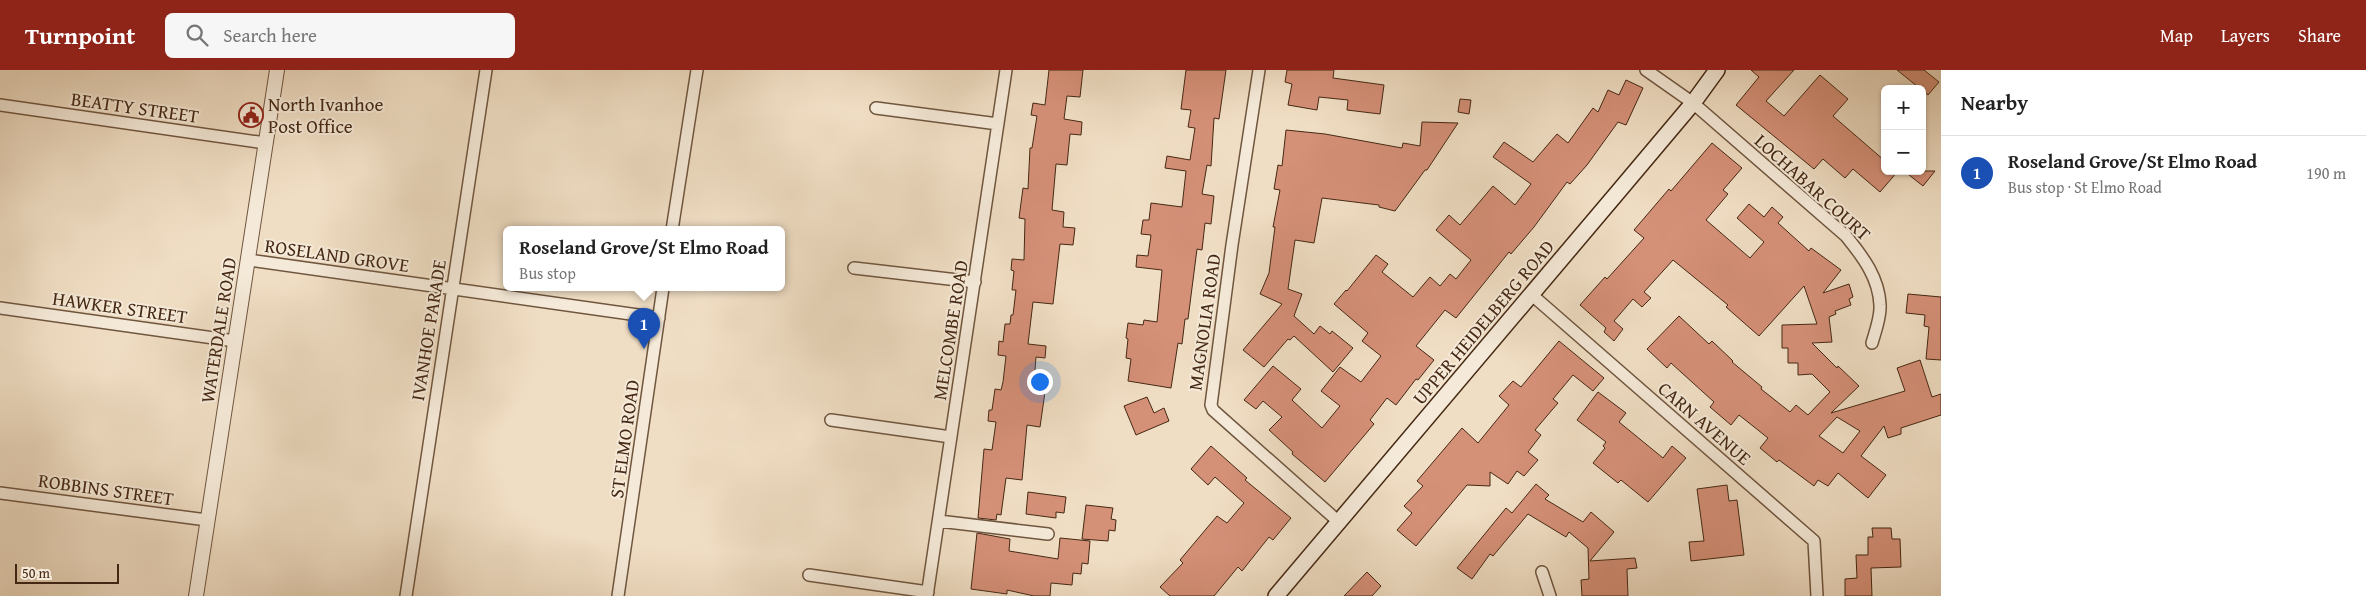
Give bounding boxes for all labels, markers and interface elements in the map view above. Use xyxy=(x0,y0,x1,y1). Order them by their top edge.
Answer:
search box xyxy=(165,13,515,58)
text: Turnpoint xyxy=(25,18,135,53)
icon: search xyxy=(183,21,211,49)
text: Search here xyxy=(223,21,317,49)
text: Map xyxy=(2160,22,2193,49)
text: Layers xyxy=(2221,22,2270,49)
text: Share xyxy=(2298,22,2341,49)
street label: BEATTY STREET xyxy=(69,84,201,130)
map controls xyxy=(1881,85,1926,175)
button: + xyxy=(1881,85,1926,130)
text: Nearby xyxy=(1961,87,2028,118)
place label: North Ivanhoe Post Office xyxy=(268,90,383,140)
public building icon: North Ivanhoe Post Office xyxy=(238,102,264,128)
street label: LOCHABAR COURT xyxy=(1749,127,1878,247)
button: − xyxy=(1881,130,1926,175)
text: Roseland Grove/St Elmo Road xyxy=(2008,147,2257,175)
text: 1 xyxy=(1973,161,1981,185)
text: 190 m xyxy=(2306,161,2346,185)
text: Bus stop · St Elmo Road xyxy=(2008,175,2162,199)
popup xyxy=(503,226,785,291)
street label: ROSELAND GROVE xyxy=(263,231,411,279)
text: Roseland Grove/St Elmo Road xyxy=(519,233,769,261)
street label: UPPER HEIDELBERG ROAD xyxy=(1405,233,1561,411)
street label: MAGNOLIA ROAD xyxy=(1181,252,1227,392)
street label: WATERDALE ROAD xyxy=(193,255,243,405)
street label: IVANHOE PARADE xyxy=(403,257,453,403)
street label: MELCOMBE ROAD xyxy=(925,258,975,402)
text: Bus stop xyxy=(519,261,576,285)
street label: HAWKER STREET xyxy=(51,284,190,330)
pin: 1 xyxy=(628,308,660,349)
your location xyxy=(1027,369,1053,395)
street label: CARN AVENUE xyxy=(1652,375,1758,472)
street label: ST ELMO ROAD xyxy=(602,378,646,500)
street label: ROBBINS STREET xyxy=(36,466,176,512)
scale bar xyxy=(15,561,119,584)
text: 50 m xyxy=(22,563,50,583)

